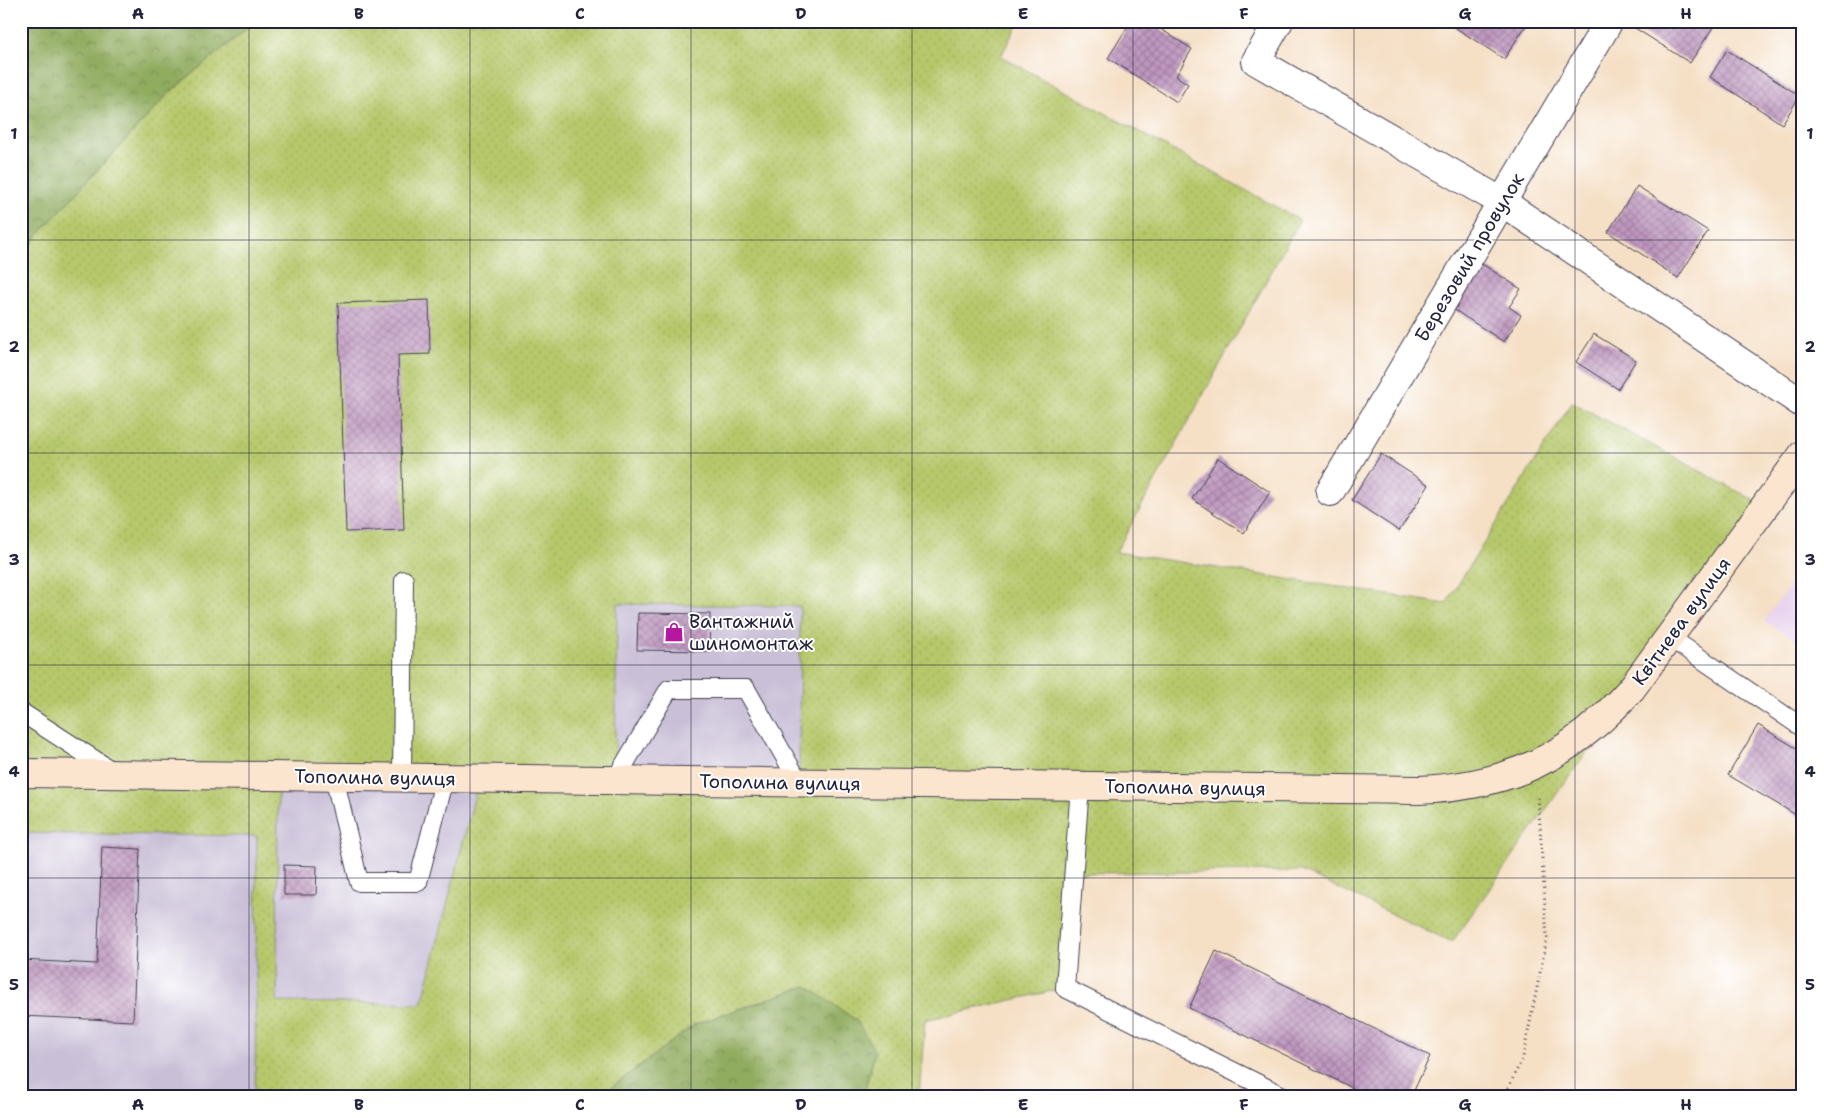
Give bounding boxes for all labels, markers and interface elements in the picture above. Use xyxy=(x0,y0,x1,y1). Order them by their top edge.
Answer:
text: A xyxy=(132,3,144,24)
text: B xyxy=(354,3,364,24)
text: C xyxy=(575,3,585,24)
text: D xyxy=(795,3,807,24)
text: E xyxy=(1018,3,1028,24)
text: F xyxy=(1239,3,1249,24)
text: G xyxy=(1459,3,1472,24)
text: H xyxy=(1680,3,1692,24)
text: 1 xyxy=(10,123,18,144)
text: 1 xyxy=(1806,123,1814,144)
street label: Березовий провулок xyxy=(1409,168,1530,346)
text: 2 xyxy=(8,336,20,357)
text: 2 xyxy=(1804,336,1816,357)
text: 3 xyxy=(8,549,20,570)
text: 3 xyxy=(1804,549,1816,570)
street label: Квітнева вулиця xyxy=(1626,552,1736,690)
place label: Вантажний шиномонтаж xyxy=(689,609,813,656)
shop icon: Вантажний шиномонтаж xyxy=(663,621,685,643)
text: 4 xyxy=(8,761,20,782)
text: 4 xyxy=(1804,761,1816,782)
street label: Тополина вулиця xyxy=(294,764,456,791)
street label: Тополина вулиця xyxy=(699,769,861,796)
street label: Тополина вулиця xyxy=(1104,774,1266,801)
text: 5 xyxy=(9,974,19,995)
text: 5 xyxy=(1805,974,1815,995)
text: A xyxy=(132,1094,144,1115)
text: B xyxy=(354,1094,364,1115)
text: C xyxy=(575,1094,585,1115)
text: D xyxy=(795,1094,807,1115)
text: E xyxy=(1018,1094,1028,1115)
text: F xyxy=(1239,1094,1249,1115)
text: G xyxy=(1459,1094,1472,1115)
text: H xyxy=(1680,1094,1692,1115)

